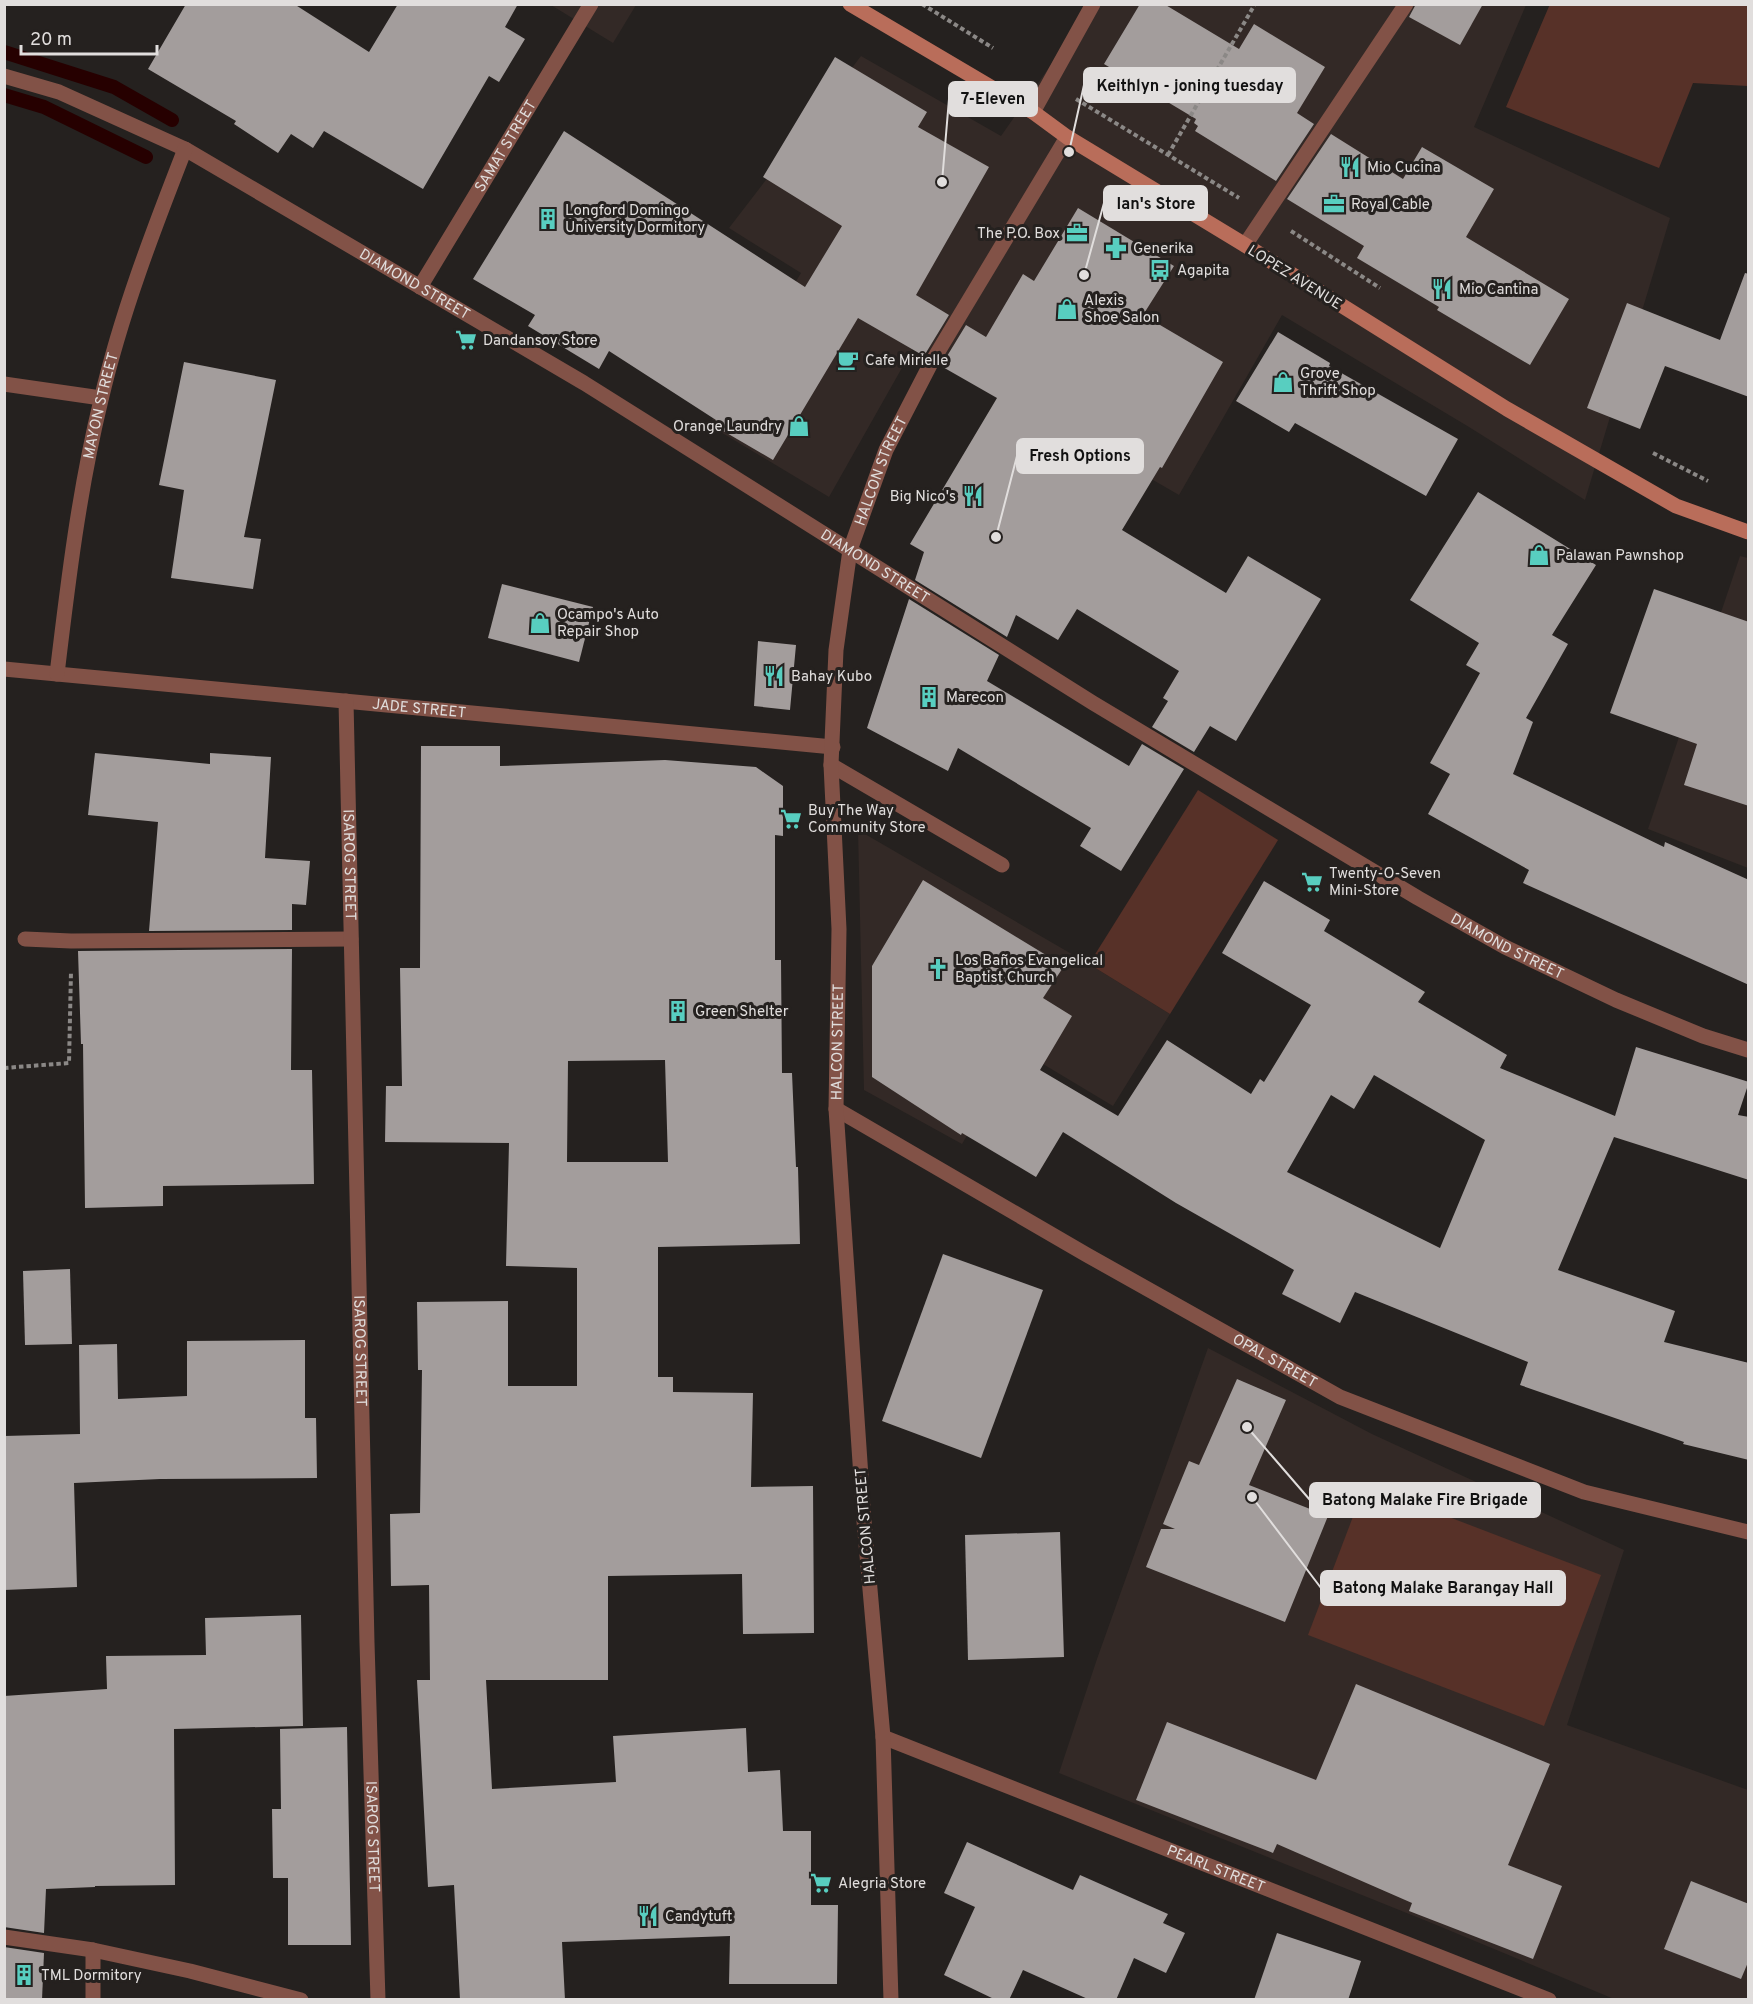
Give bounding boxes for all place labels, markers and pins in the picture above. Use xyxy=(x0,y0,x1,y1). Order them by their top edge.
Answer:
callout: Keithlyn - joning tuesday xyxy=(1084,68,1295,102)
callout: 7-Eleven xyxy=(949,82,1037,116)
restaurant icon: Mio Cucina xyxy=(1338,155,1362,179)
place label: Mio Cucina xyxy=(1367,159,1441,178)
callout: Ian's Store xyxy=(1104,186,1207,220)
office icon: Royal Cable xyxy=(1322,192,1346,216)
place label: Royal Cable xyxy=(1351,196,1430,215)
place label: Longford Domingo University Dormitory xyxy=(565,202,705,238)
building icon: Longford Domingo University Dormitory xyxy=(536,207,560,231)
office icon: The P.O. Box xyxy=(1065,221,1089,245)
place label: The P.O. Box xyxy=(977,225,1060,244)
pharmacy icon: Generika xyxy=(1104,236,1128,260)
place label: Generika xyxy=(1133,240,1193,259)
bus stop icon: Agapita xyxy=(1148,258,1172,282)
place label: Agapita xyxy=(1177,262,1229,281)
restaurant icon: Mio Cantina xyxy=(1430,277,1454,301)
place label: Mio Cantina xyxy=(1459,281,1538,300)
place label: Alexis Shoe Salon xyxy=(1084,292,1159,328)
shop icon: Alexis Shoe Salon xyxy=(1055,297,1079,321)
supermarket icon: Dandansoy Store xyxy=(454,328,478,352)
place label: Dandansoy Store xyxy=(483,332,598,351)
cafe icon: Cafe Mirielle xyxy=(836,348,860,372)
place label: Cafe Mirielle xyxy=(865,352,948,371)
place label: Grove Thrift Shop xyxy=(1300,365,1376,401)
shop icon: Grove Thrift Shop xyxy=(1271,370,1295,394)
shop icon: Orange Laundry xyxy=(787,414,811,438)
place label: Orange Laundry xyxy=(673,418,782,437)
callout: Fresh Options xyxy=(1017,439,1143,473)
restaurant icon: Big Nico's xyxy=(961,484,985,508)
place label: Big Nico's xyxy=(890,488,956,507)
shop icon: Palawan Pawnshop xyxy=(1527,543,1551,567)
place label: Palawan Pawnshop xyxy=(1556,547,1684,566)
place label: Ocampo's Auto Repair Shop xyxy=(557,606,659,642)
shop icon: Ocampo's Auto Repair Shop xyxy=(528,611,552,635)
restaurant icon: Bahay Kubo xyxy=(762,664,786,688)
place label: Bahay Kubo xyxy=(791,668,872,687)
building icon: Marecon xyxy=(917,685,941,709)
place label: Marecon xyxy=(946,689,1004,708)
place label: Buy The Way Community Store xyxy=(808,802,926,838)
supermarket icon: Buy The Way Community Store xyxy=(779,807,803,831)
place label: Twenty-O-Seven Mini-Store xyxy=(1329,865,1441,901)
supermarket icon: Twenty-O-Seven Mini-Store xyxy=(1300,870,1324,894)
place label: Los Baños Evangelical Baptist Church xyxy=(955,952,1103,988)
church icon: Los Baños Evangelical Baptist Church xyxy=(926,957,950,981)
building icon: Green Shelter xyxy=(666,999,690,1023)
place label: Green Shelter xyxy=(695,1003,789,1022)
callout: Batong Malake Fire Brigade xyxy=(1310,1483,1540,1517)
callout: Batong Malake Barangay Hall xyxy=(1321,1571,1565,1605)
supermarket icon: Alegria Store xyxy=(809,1871,833,1895)
place label: Alegria Store xyxy=(838,1875,926,1894)
restaurant icon: Candytuft xyxy=(636,1904,660,1928)
place label: Candytuft xyxy=(665,1908,733,1927)
building icon: TML Dormitory xyxy=(12,1963,36,1987)
place label: TML Dormitory xyxy=(41,1967,142,1986)

